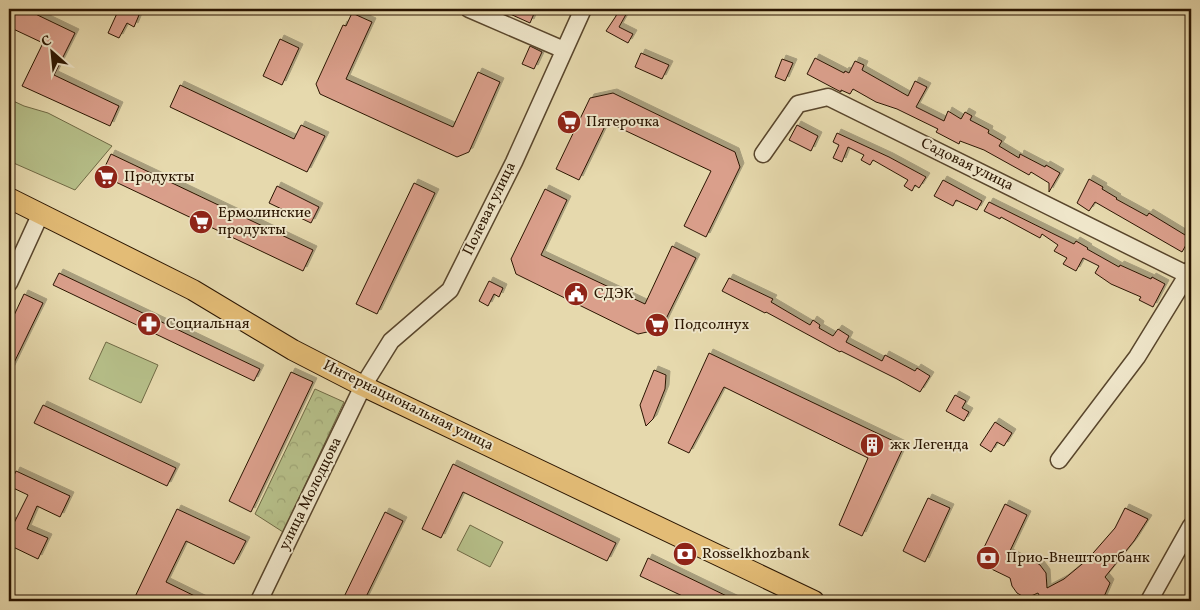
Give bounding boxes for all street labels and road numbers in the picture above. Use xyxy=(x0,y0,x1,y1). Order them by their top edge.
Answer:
street label: Садовая улица xyxy=(917,133,1017,197)
street label: Полевая улица xyxy=(458,159,522,259)
street label: Интернациональная улица xyxy=(319,355,497,457)
street label: улица Молодцова xyxy=(275,434,347,554)

